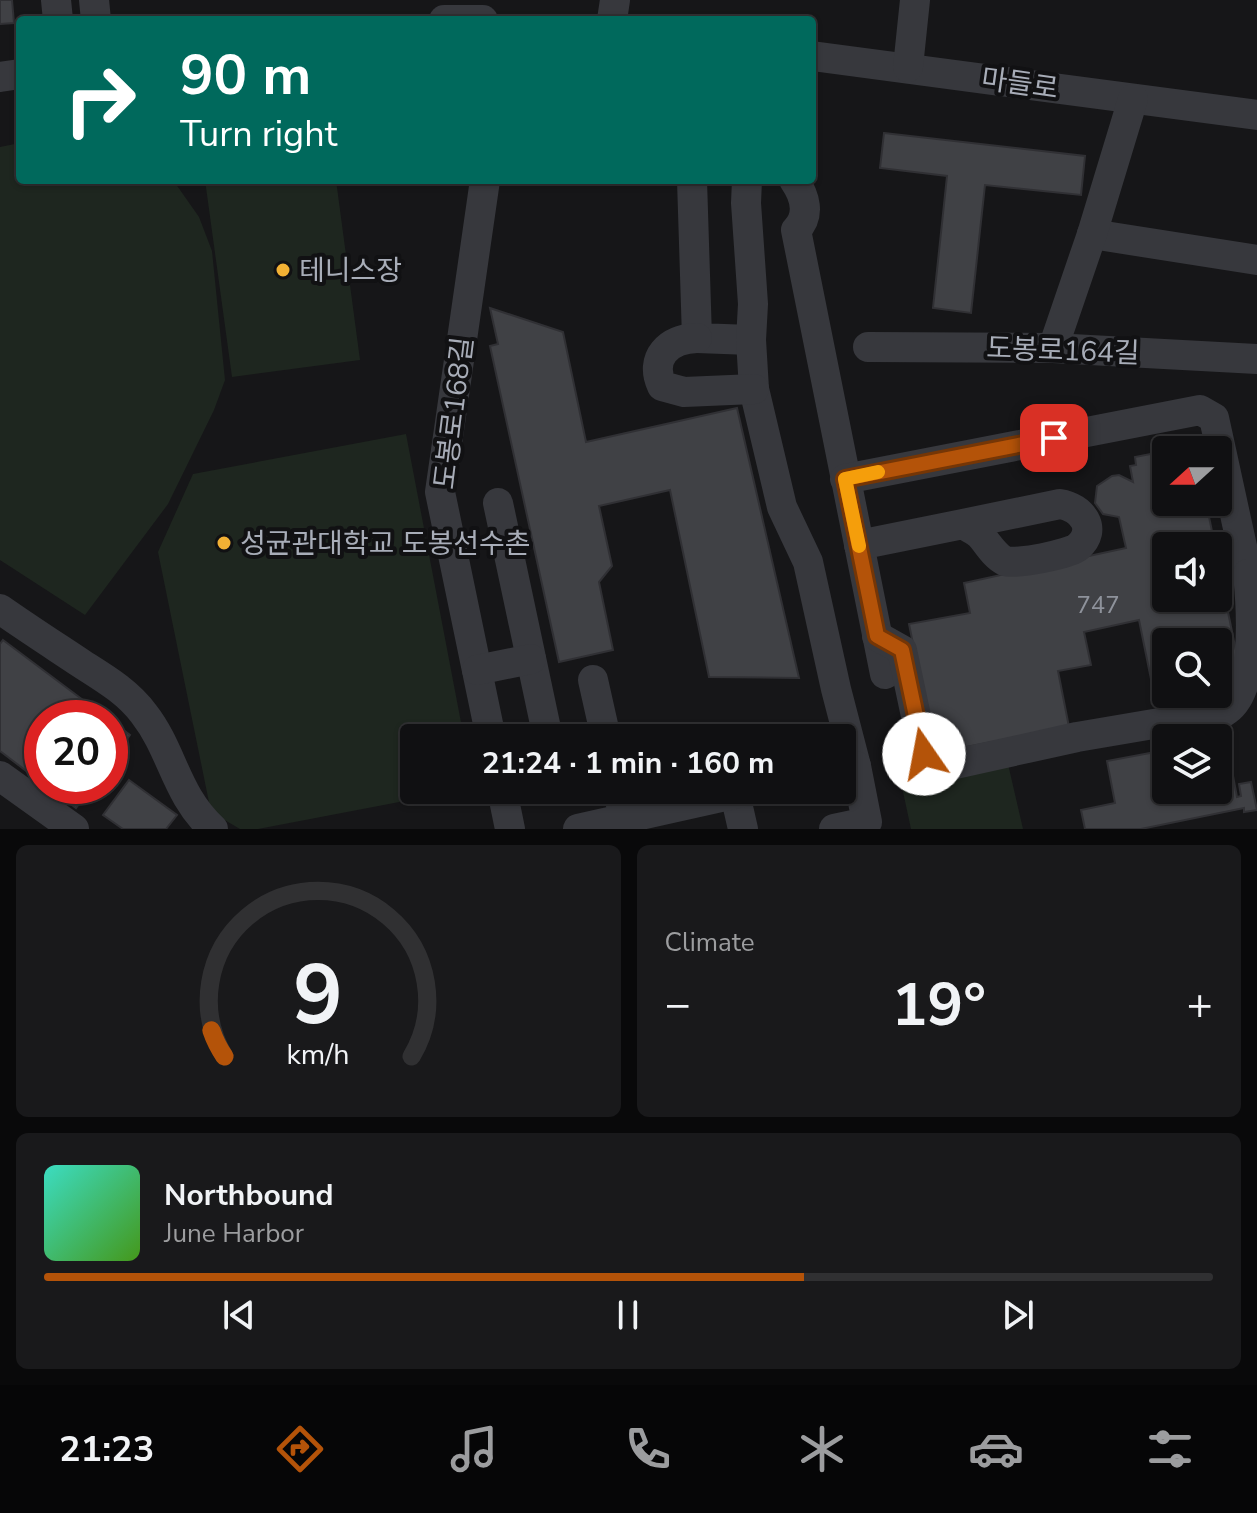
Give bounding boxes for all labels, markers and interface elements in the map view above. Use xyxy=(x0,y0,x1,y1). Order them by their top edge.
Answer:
text: 90 m xyxy=(180,37,311,114)
icon: right xyxy=(48,48,152,152)
street label: 마들로 xyxy=(979,60,1061,108)
text: Turn right xyxy=(180,110,337,159)
place label: 테니스장 xyxy=(299,252,402,290)
marker: 테니스장 xyxy=(274,261,292,279)
street label: 도봉로164길 xyxy=(986,329,1140,373)
street label: 도봉로168길 xyxy=(426,335,482,492)
pin xyxy=(1020,404,1088,472)
icon: arrive xyxy=(1032,416,1076,460)
north arrow xyxy=(1152,436,1232,516)
map controls xyxy=(1152,436,1232,804)
place label: 성균관대학교 도봉선수촌 xyxy=(240,525,531,563)
button: sound xyxy=(1152,532,1232,612)
marker: 성균관대학교 도봉선수촌 xyxy=(215,534,233,552)
house number: 747 xyxy=(1076,589,1120,621)
button: search xyxy=(1152,628,1232,708)
speed limit sign: 20 xyxy=(24,700,128,804)
position arrow xyxy=(882,712,966,796)
button: layers xyxy=(1152,724,1232,804)
text: 21:24 · 1 min · 160 m xyxy=(482,743,774,784)
text: Climate xyxy=(665,925,755,960)
text: 9 xyxy=(293,939,343,1052)
text: 19° xyxy=(891,964,986,1046)
text: − xyxy=(665,975,691,1035)
text: + xyxy=(1187,975,1213,1035)
text: km/h xyxy=(287,1035,350,1074)
text: Northbound xyxy=(164,1175,334,1216)
text: June Harbor xyxy=(164,1216,304,1251)
icon: previous xyxy=(217,1293,261,1337)
icon: pause xyxy=(606,1293,650,1337)
icon: next xyxy=(996,1293,1040,1337)
icon: directions xyxy=(272,1421,328,1477)
icon: music xyxy=(446,1421,502,1477)
icon: phone xyxy=(620,1421,676,1477)
icon: climate xyxy=(794,1421,850,1477)
icon: car xyxy=(968,1421,1024,1477)
icon: filters xyxy=(1142,1421,1198,1477)
text: 21:23 xyxy=(59,1425,154,1474)

